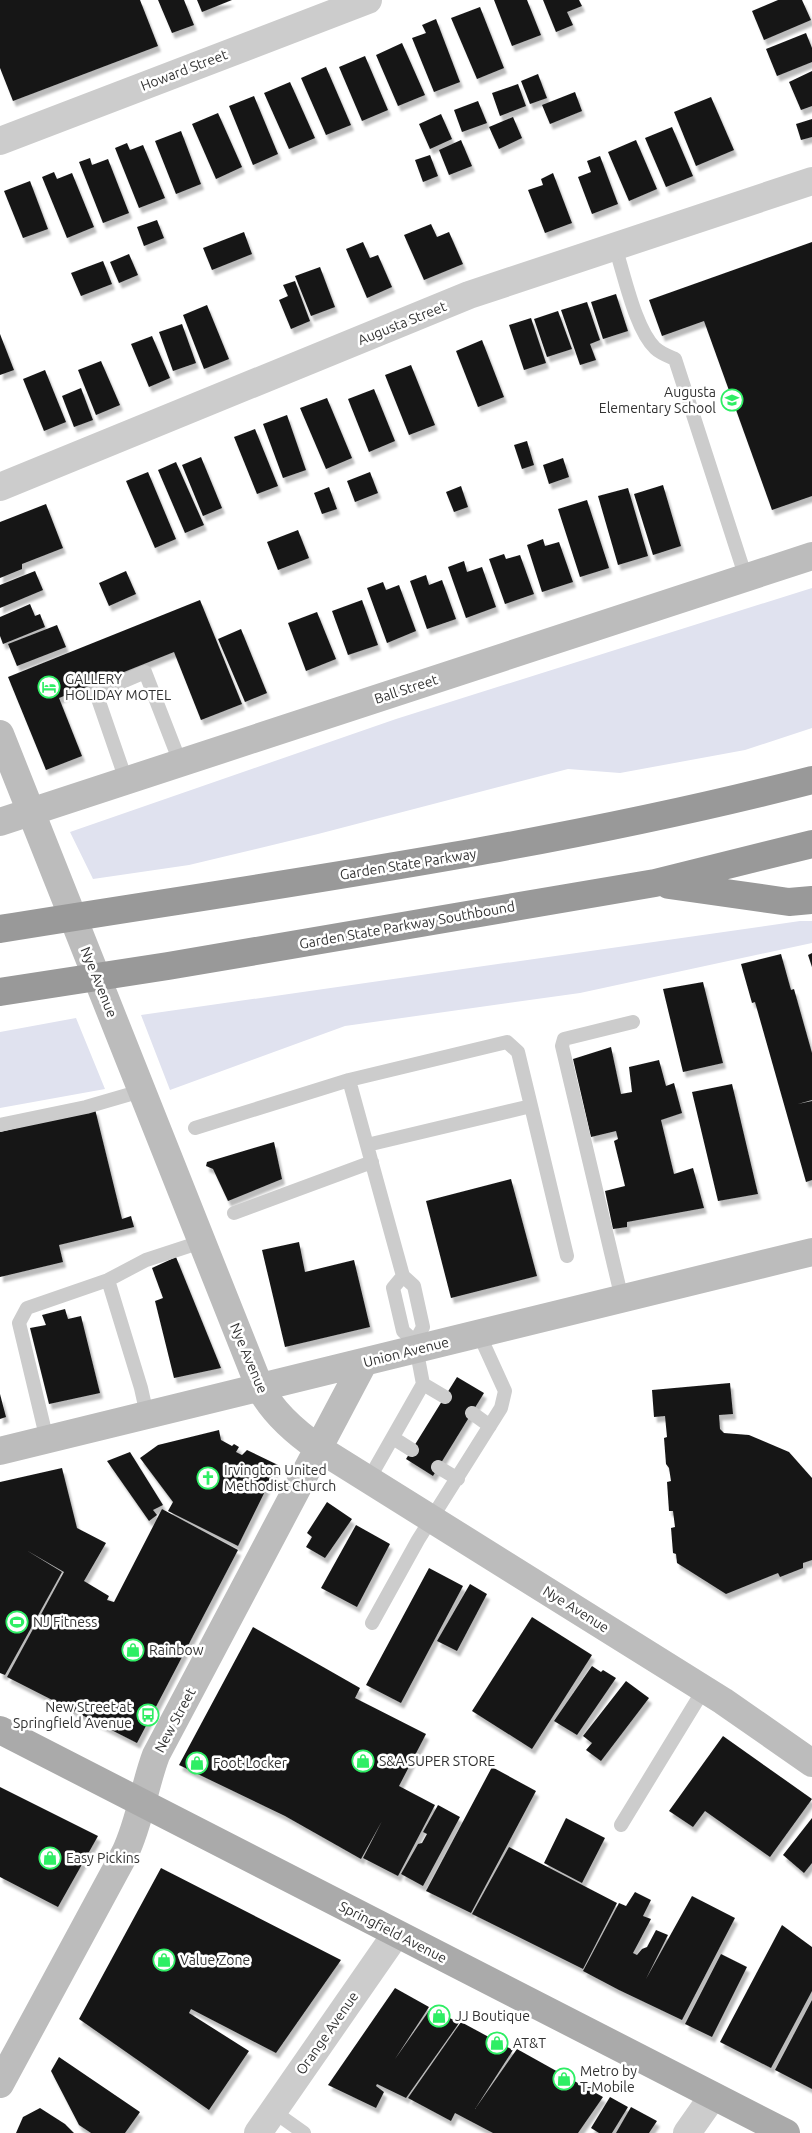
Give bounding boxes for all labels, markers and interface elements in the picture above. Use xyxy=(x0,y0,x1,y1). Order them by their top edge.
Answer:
street label: Howard Street xyxy=(138,46,230,94)
street label: Augusta Street xyxy=(355,298,449,348)
place label: Augusta Elementary School xyxy=(599,384,716,416)
school or university icon: Augusta Elementary School xyxy=(720,388,744,412)
place label: GALLERY HOLIDAY MOTEL xyxy=(65,671,171,703)
street label: Ball Street xyxy=(372,671,440,707)
hotel icon: GALLERY HOLIDAY MOTEL xyxy=(37,675,61,699)
street label: Garden State Parkway xyxy=(339,845,478,883)
street label: Garden State Parkway Southbound xyxy=(298,898,516,952)
street label: Nye Avenue xyxy=(78,944,120,1020)
street label: Nye Avenue xyxy=(227,1320,271,1396)
street label: Union Avenue xyxy=(362,1334,450,1370)
place label: Irvington United Methodist Church xyxy=(224,1462,336,1494)
church icon: Irvington United Methodist Church xyxy=(196,1466,220,1490)
street label: Nye Avenue xyxy=(540,1582,612,1636)
sports icon: NJ Fitness xyxy=(5,1610,29,1634)
place label: NJ Fitness xyxy=(33,1614,97,1630)
shop icon: Rainbow xyxy=(121,1638,145,1662)
place label: Rainbow xyxy=(149,1642,204,1658)
street label: New Street xyxy=(151,1685,199,1755)
place label: New Street at Springfield Avenue xyxy=(13,1699,132,1731)
bus stop icon: New Street at Springfield Avenue xyxy=(136,1703,160,1727)
shop icon: S&A SUPER STORE xyxy=(351,1749,375,1773)
shop icon: Foot Locker xyxy=(185,1751,209,1775)
place label: S&A SUPER STORE xyxy=(379,1753,495,1769)
place label: Foot Locker xyxy=(213,1755,288,1771)
shop icon: Easy Pickins xyxy=(38,1846,62,1870)
place label: Easy Pickins xyxy=(66,1850,140,1866)
street label: Springfield Avenue xyxy=(336,1898,450,1966)
shop icon: Value Zone xyxy=(152,1948,176,1972)
place label: Value Zone xyxy=(180,1952,250,1968)
street label: Orange Avenue xyxy=(292,1988,362,2078)
shop icon: JJ Boutique xyxy=(427,2004,451,2028)
place label: JJ Boutique xyxy=(455,2008,530,2024)
shop icon: AT&T xyxy=(485,2031,509,2055)
place label: AT&T xyxy=(513,2035,546,2051)
place label: Metro by T-Mobile xyxy=(580,2063,637,2095)
shop icon: Metro by T-Mobile xyxy=(552,2067,576,2091)

